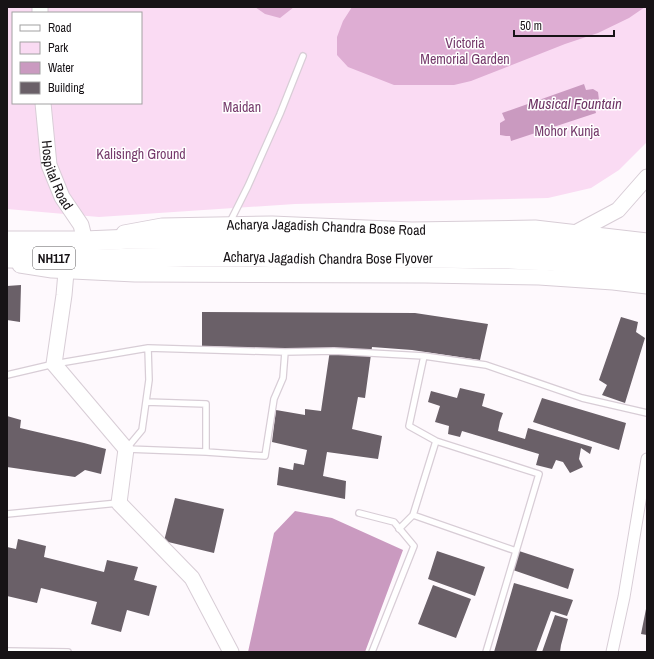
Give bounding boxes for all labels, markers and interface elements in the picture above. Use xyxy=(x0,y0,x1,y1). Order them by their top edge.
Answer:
legend xyxy=(12,12,142,104)
scale bar xyxy=(514,12,614,38)
text: 50 m xyxy=(520,18,542,34)
text: Road xyxy=(48,20,72,36)
park label: Victoria Memorial Garden xyxy=(420,34,510,68)
text: Park xyxy=(48,40,68,56)
text: Water xyxy=(48,60,75,76)
text: Building xyxy=(48,80,85,96)
water label: Musical Fountain xyxy=(528,93,622,114)
park label: Maidan xyxy=(223,98,261,116)
park label: Mohor Kunja xyxy=(534,122,600,140)
street label: Hospital Road xyxy=(38,140,77,213)
park label: Kalisingh Ground xyxy=(96,145,186,163)
street label: Acharya Jagadish Chandra Bose Road xyxy=(225,215,426,239)
road number: NH117 xyxy=(33,247,75,269)
street label: Acharya Jagadish Chandra Bose Flyover xyxy=(222,248,433,268)

